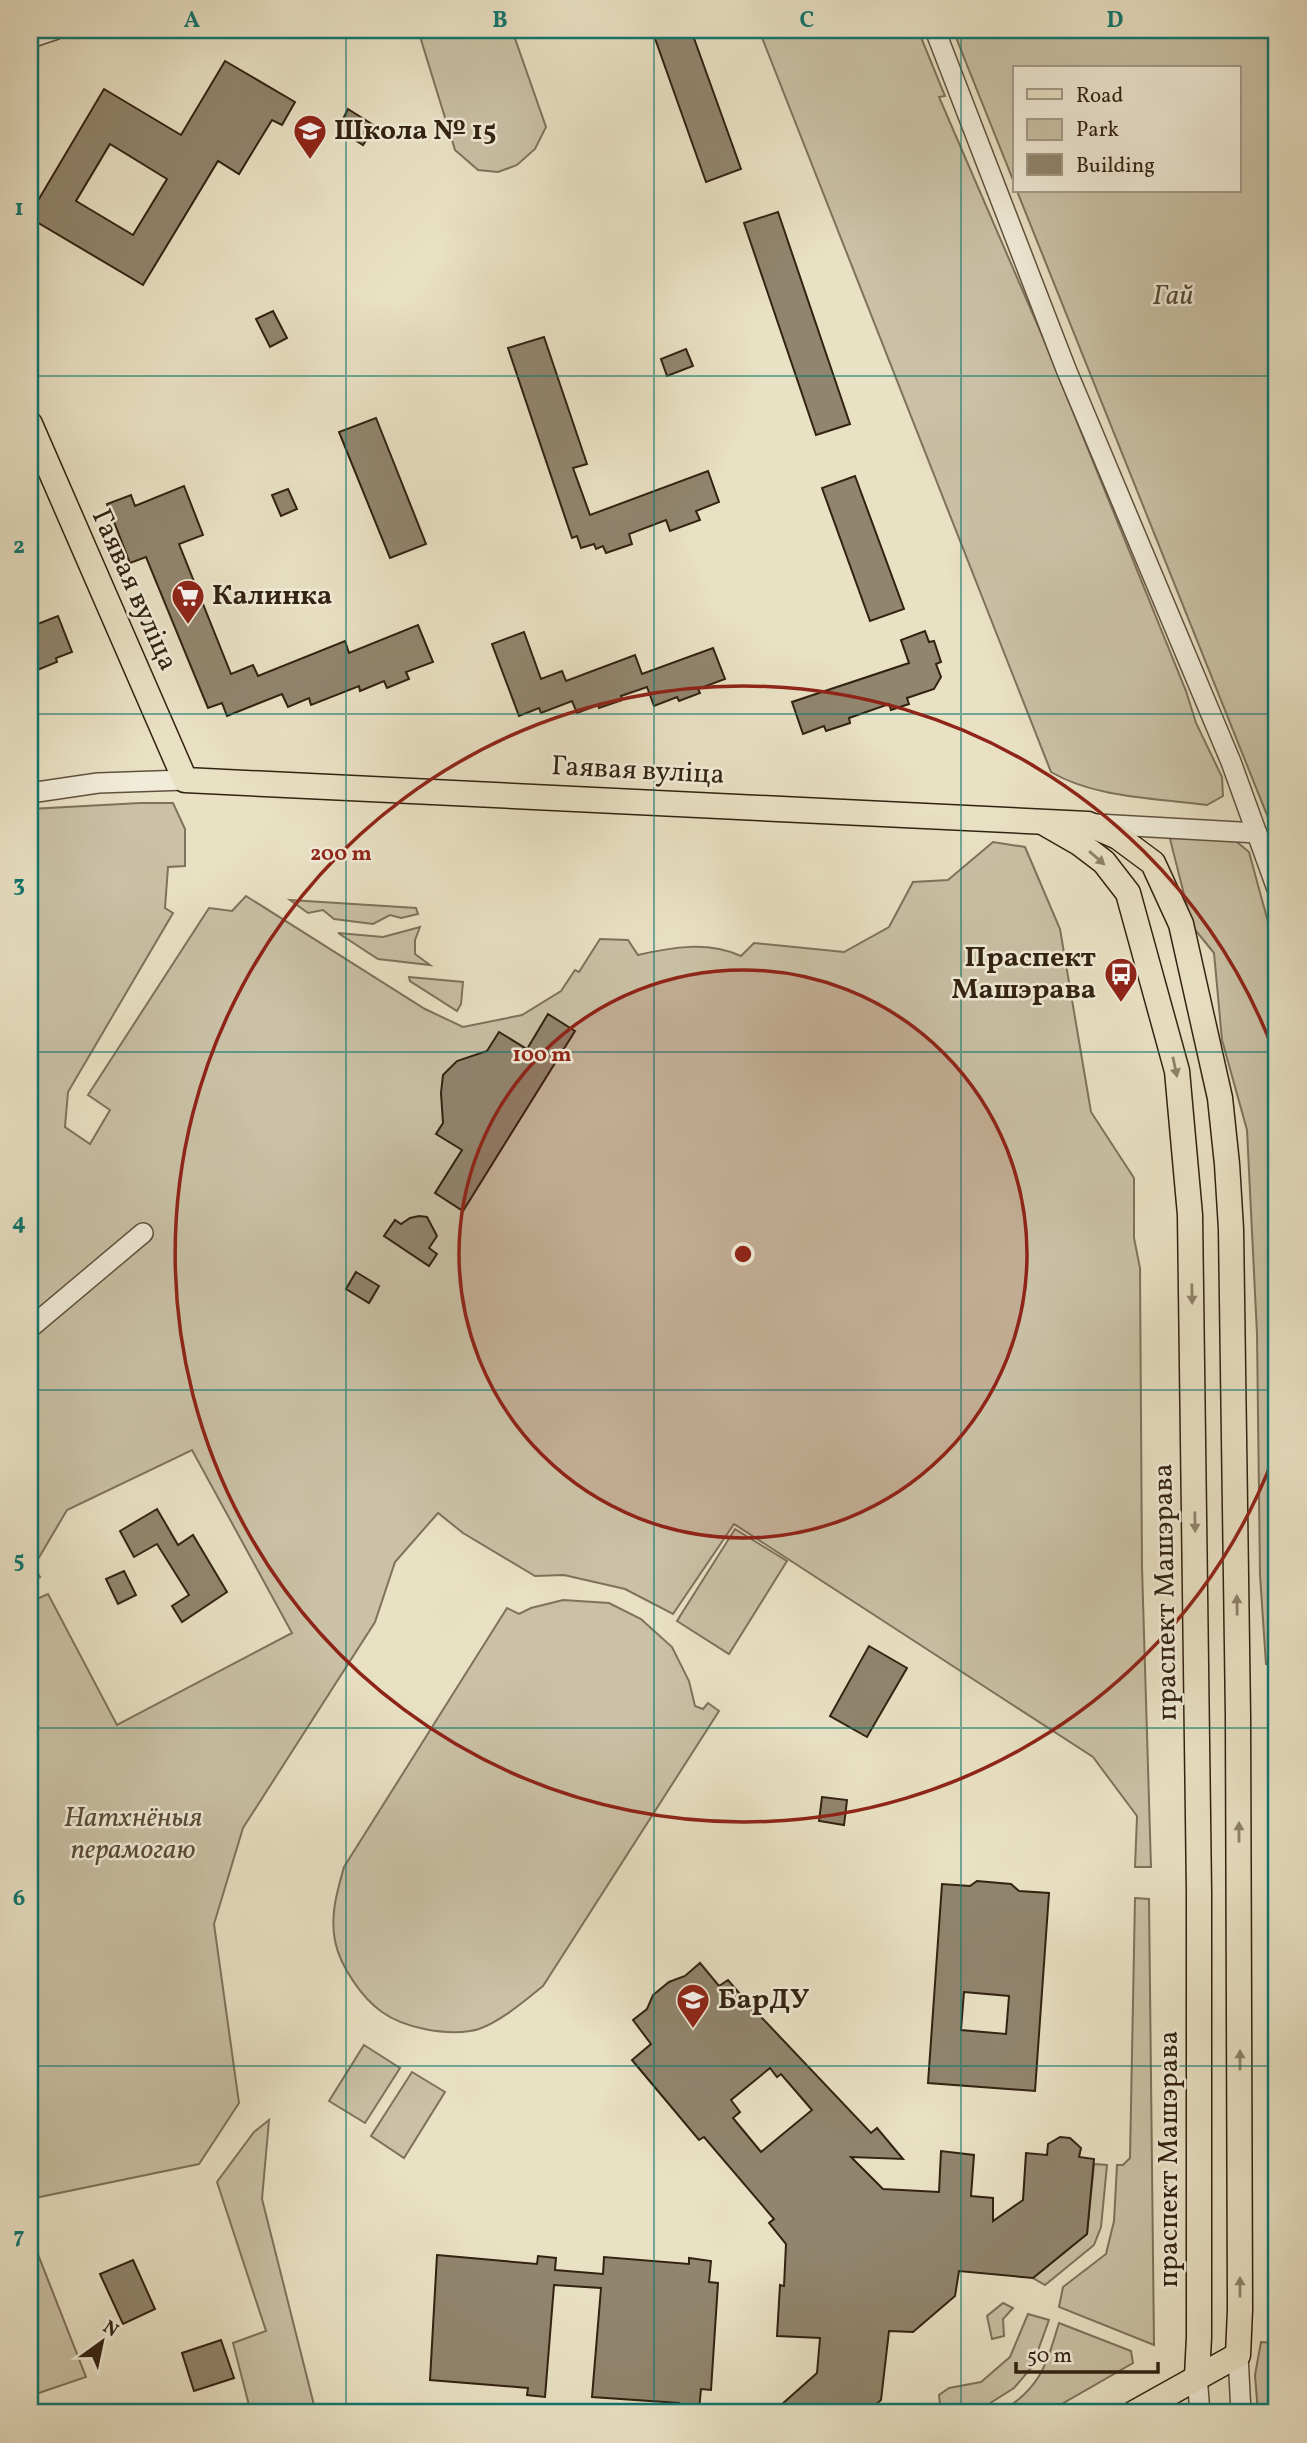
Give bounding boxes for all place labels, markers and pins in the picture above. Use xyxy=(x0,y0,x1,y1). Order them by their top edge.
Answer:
school or university icon: Школа № 15 xyxy=(291,112,329,161)
place label: Школа № 15 xyxy=(334,112,496,151)
supermarket icon: Калинка xyxy=(169,577,207,626)
place label: Калинка xyxy=(212,577,332,616)
place label: Праспект Машэрава xyxy=(951,939,1097,1010)
bus stop icon: Праспект Машэрава xyxy=(1102,955,1140,1004)
centre of rings xyxy=(731,1242,755,1266)
school or university icon: БарДУ xyxy=(674,1981,712,2030)
place label: БарДУ xyxy=(718,1981,809,2020)

